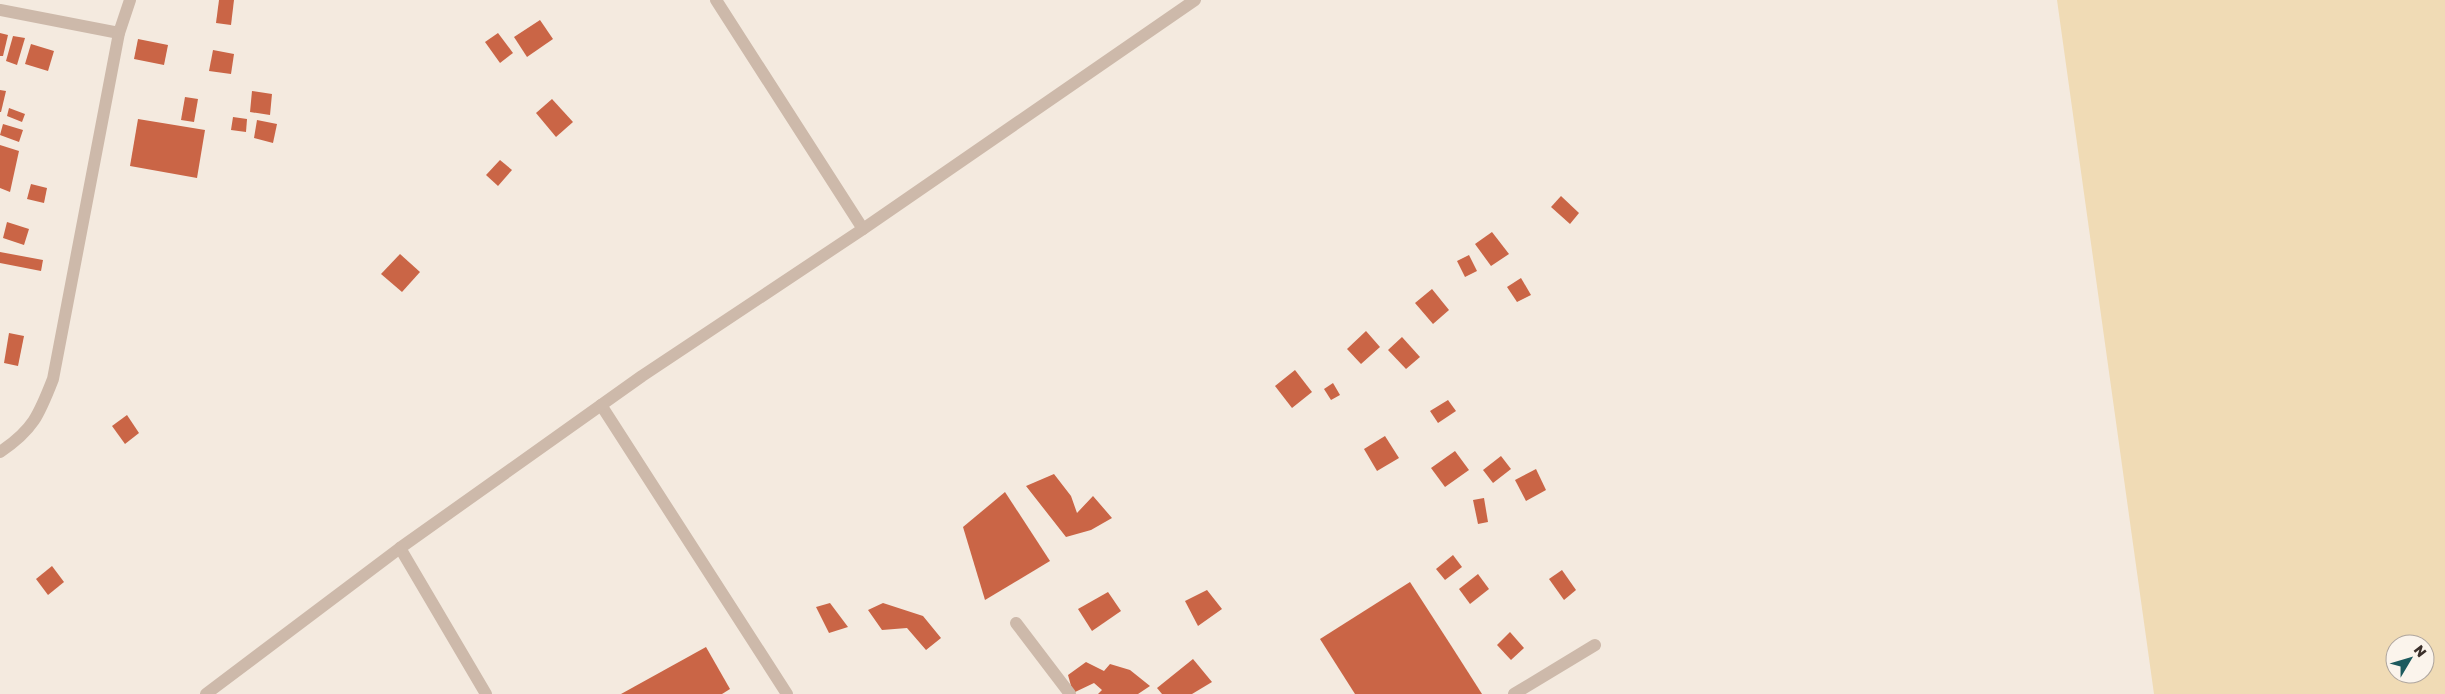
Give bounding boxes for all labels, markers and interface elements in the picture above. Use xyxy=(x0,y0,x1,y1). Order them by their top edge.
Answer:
north arrow xyxy=(2385,634,2435,684)
text: N xyxy=(2411,641,2431,660)

